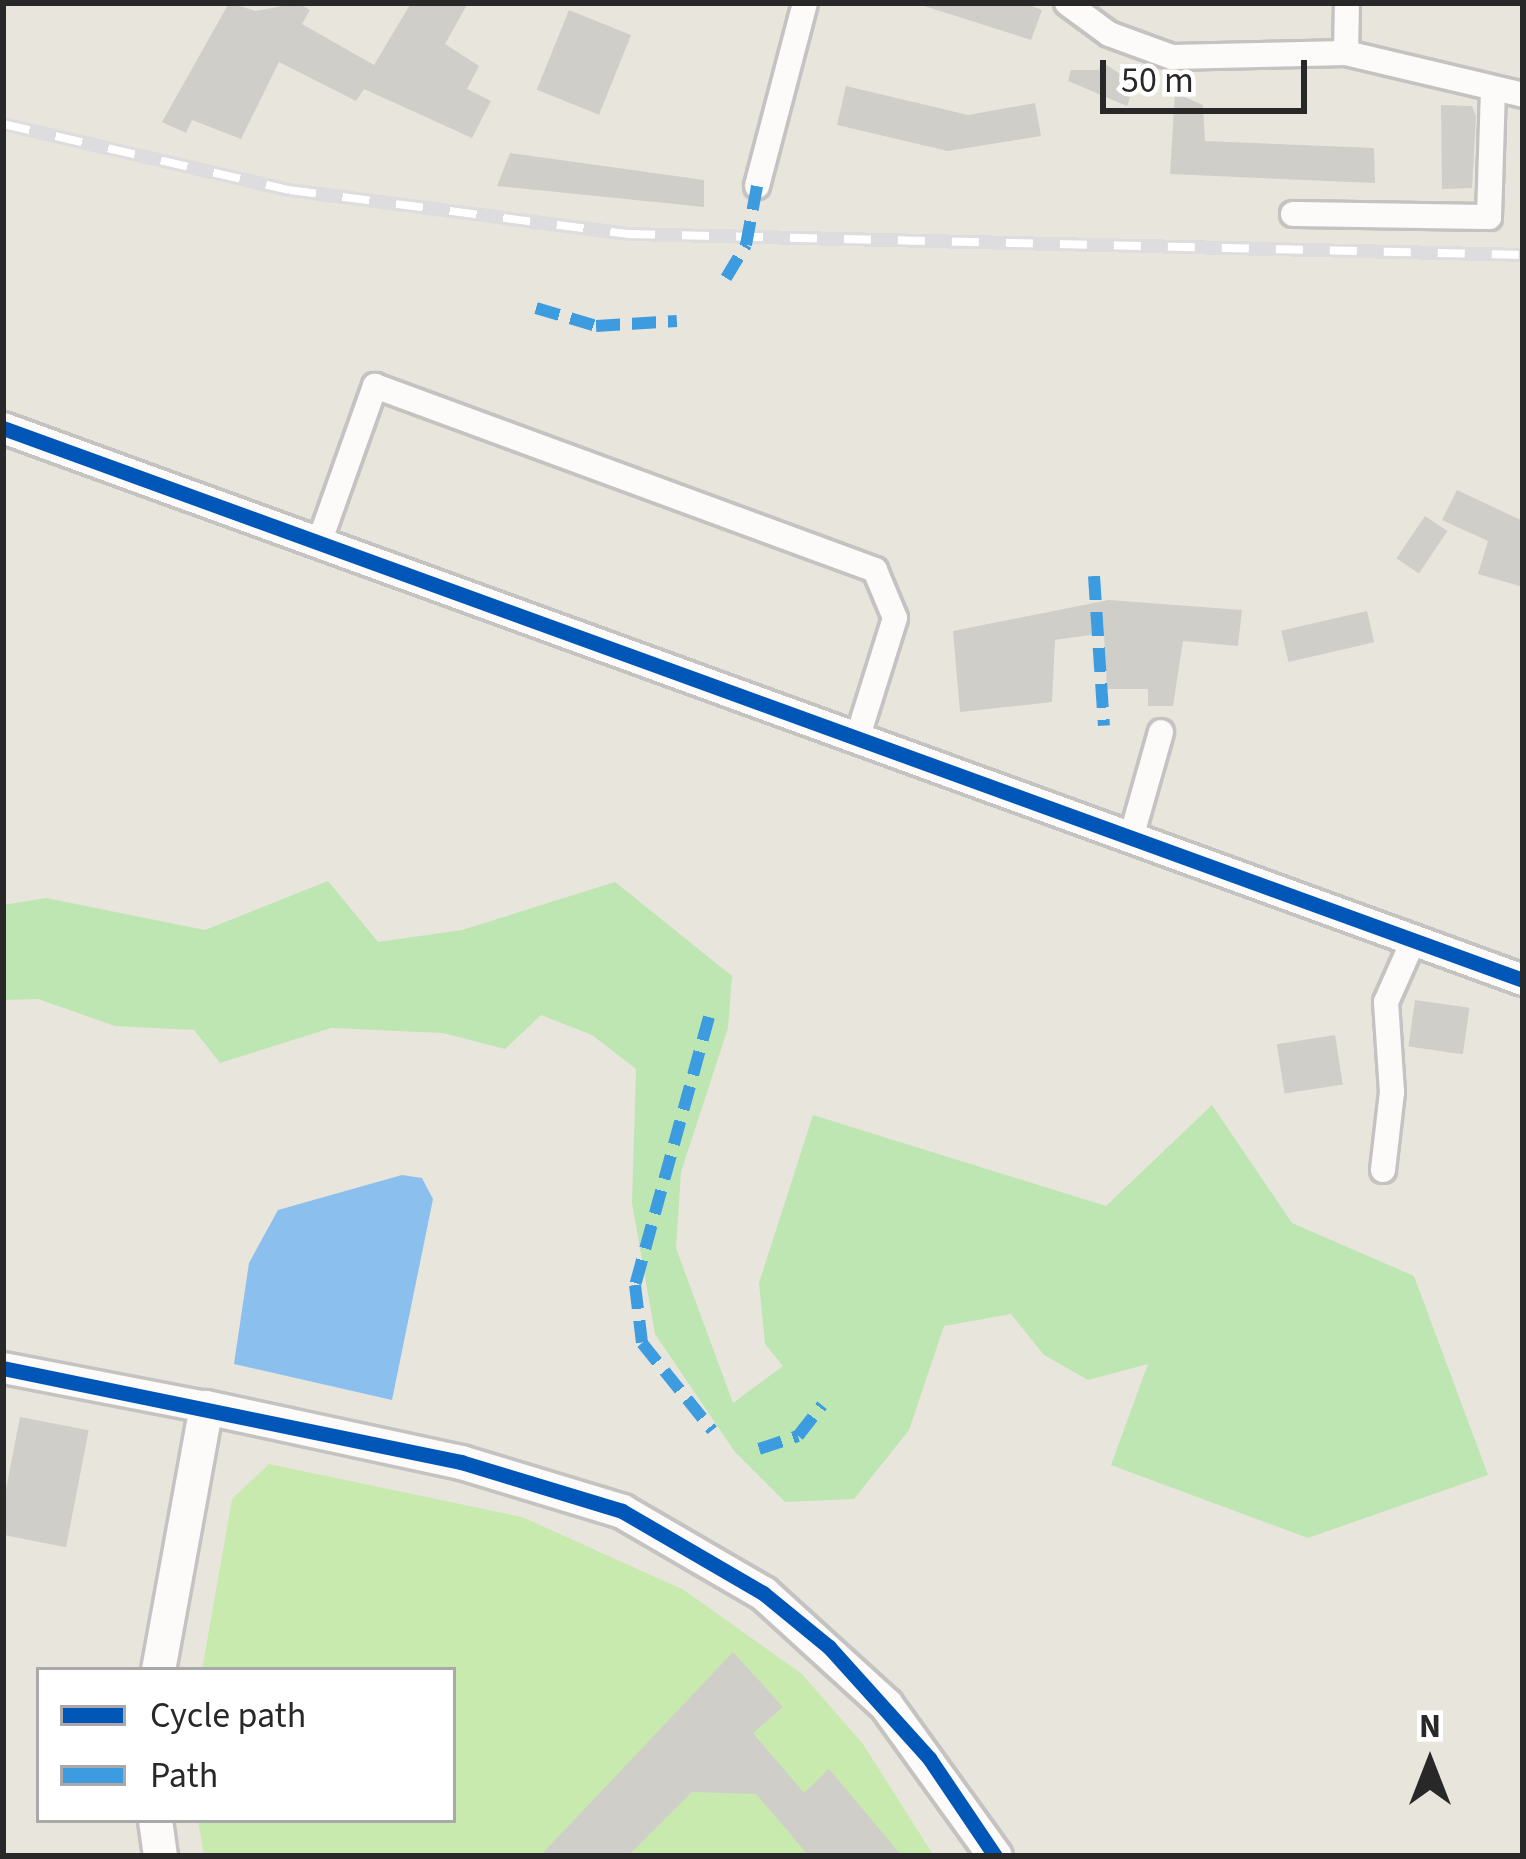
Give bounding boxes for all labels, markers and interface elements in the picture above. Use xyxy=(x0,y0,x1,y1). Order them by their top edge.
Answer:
scale bar xyxy=(1106,36,1313,110)
text: 50 m xyxy=(1121,55,1194,106)
legend xyxy=(36,1667,456,1823)
text: Cycle path xyxy=(150,1690,306,1741)
north arrow xyxy=(1370,1703,1490,1823)
text: N xyxy=(1419,1703,1441,1750)
text: Path xyxy=(150,1750,218,1801)

